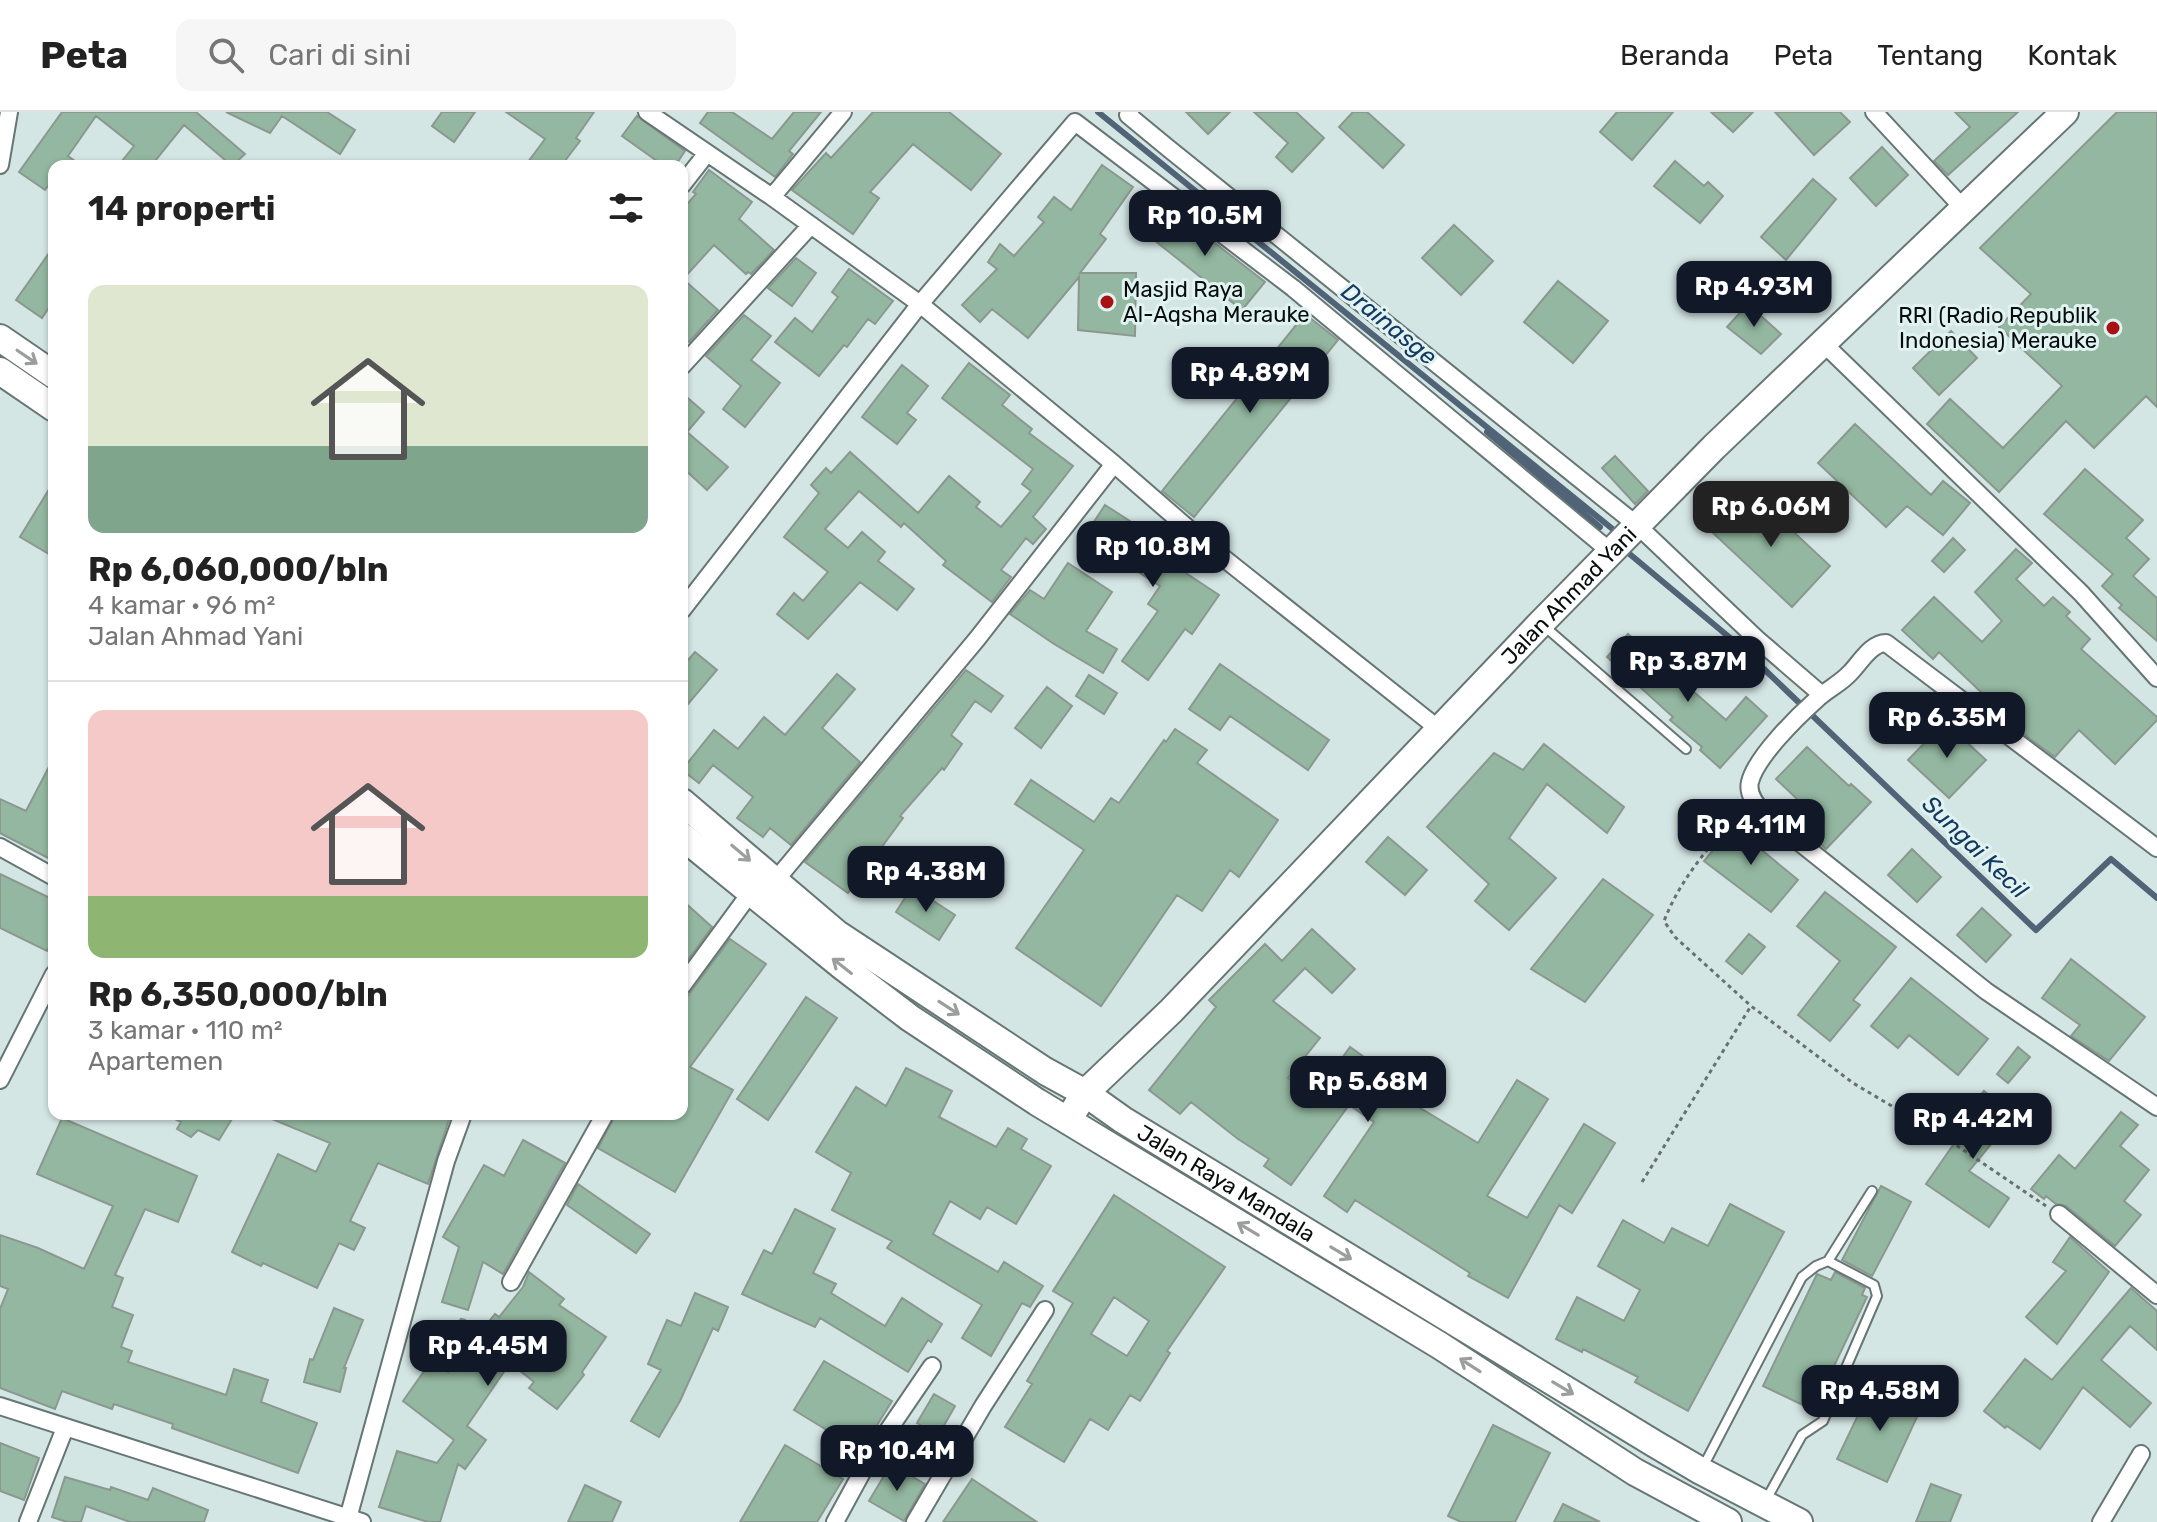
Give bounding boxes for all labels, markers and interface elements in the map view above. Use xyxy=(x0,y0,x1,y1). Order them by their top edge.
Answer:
search box xyxy=(176,19,736,91)
text: Peta xyxy=(40,32,128,78)
icon: search xyxy=(204,33,248,77)
text: Cari di sini xyxy=(268,37,411,73)
text: Beranda xyxy=(1620,39,1729,72)
text: Peta xyxy=(1773,39,1833,72)
text: Tentang xyxy=(1877,39,1983,72)
text: Kontak xyxy=(2027,39,2117,72)
icon: filters xyxy=(604,186,648,230)
text: 14 properti xyxy=(88,188,276,229)
pin: Rp 10.5M xyxy=(1122,190,1288,258)
text: Rp 10.5M xyxy=(1147,200,1263,231)
pin: Rp 4.93M xyxy=(1671,261,1837,329)
text: Rp 4.93M xyxy=(1695,271,1813,302)
place label: Masjid Raya Al-Aqsha Merauke xyxy=(1123,276,1310,328)
water label: Drainasge xyxy=(1336,277,1442,371)
marker: Masjid Raya Al-Aqsha Merauke xyxy=(1098,293,1116,311)
place label: RRI (Radio Republik Indonesia) Merauke xyxy=(1898,302,2098,354)
marker: RRI (Radio Republik Indonesia) Merauke xyxy=(2104,319,2122,337)
icon: home xyxy=(296,337,440,481)
pin: Rp 4.89M xyxy=(1167,347,1333,415)
one-way arrow xyxy=(15,349,38,365)
text: Rp 4.89M xyxy=(1190,357,1310,388)
pin: Rp 6.06M xyxy=(1688,481,1854,549)
text: Rp 6.06M xyxy=(1711,491,1831,522)
pin: Rp 10.8M xyxy=(1070,521,1236,589)
street label: Jalan Ahmad Yani xyxy=(1495,521,1642,670)
text: Rp 10.8M xyxy=(1095,531,1211,562)
text: Rp 6,060,000/bln xyxy=(88,549,389,590)
text: 4 kamar · 96 m² xyxy=(88,590,275,621)
text: Jalan Ahmad Yani xyxy=(88,621,303,652)
pin: Rp 3.87M xyxy=(1605,636,1771,704)
text: Rp 3.87M xyxy=(1629,646,1747,677)
pin: Rp 6.35M xyxy=(1864,692,2030,760)
text: Rp 6.35M xyxy=(1887,702,2007,733)
icon: home xyxy=(296,762,440,906)
water label: Sungai Kecil xyxy=(1916,790,2034,905)
pin: Rp 4.11M xyxy=(1668,799,1834,867)
text: Rp 4.11M xyxy=(1696,809,1806,840)
one-way arrow xyxy=(731,844,751,862)
pin: Rp 4.38M xyxy=(843,846,1009,914)
text: Rp 4.38M xyxy=(865,856,987,887)
one-way arrow xyxy=(832,957,853,975)
text: Rp 6,350,000/bln xyxy=(88,974,388,1015)
one-way arrow xyxy=(938,1000,960,1016)
text: 3 kamar · 110 m² xyxy=(88,1015,283,1046)
text: Apartemen xyxy=(88,1046,223,1077)
pin: Rp 5.68M xyxy=(1285,1056,1451,1124)
text: Rp 5.68M xyxy=(1308,1066,1428,1097)
pin: Rp 4.42M xyxy=(1890,1093,2056,1161)
text: Rp 4.42M xyxy=(1913,1103,2033,1134)
street label: Jalan Raya Mandala xyxy=(1132,1119,1320,1247)
one-way arrow xyxy=(1237,1221,1260,1237)
one-way arrow xyxy=(1329,1245,1352,1261)
pin: Rp 4.45M xyxy=(405,1320,571,1388)
text: Rp 4.45M xyxy=(428,1330,548,1361)
one-way arrow xyxy=(1459,1357,1482,1373)
pin: Rp 4.58M xyxy=(1797,1365,1963,1433)
text: Rp 4.58M xyxy=(1820,1375,1940,1406)
one-way arrow xyxy=(1551,1381,1574,1397)
pin: Rp 10.4M xyxy=(814,1425,980,1493)
text: Rp 10.4M xyxy=(839,1435,955,1466)

